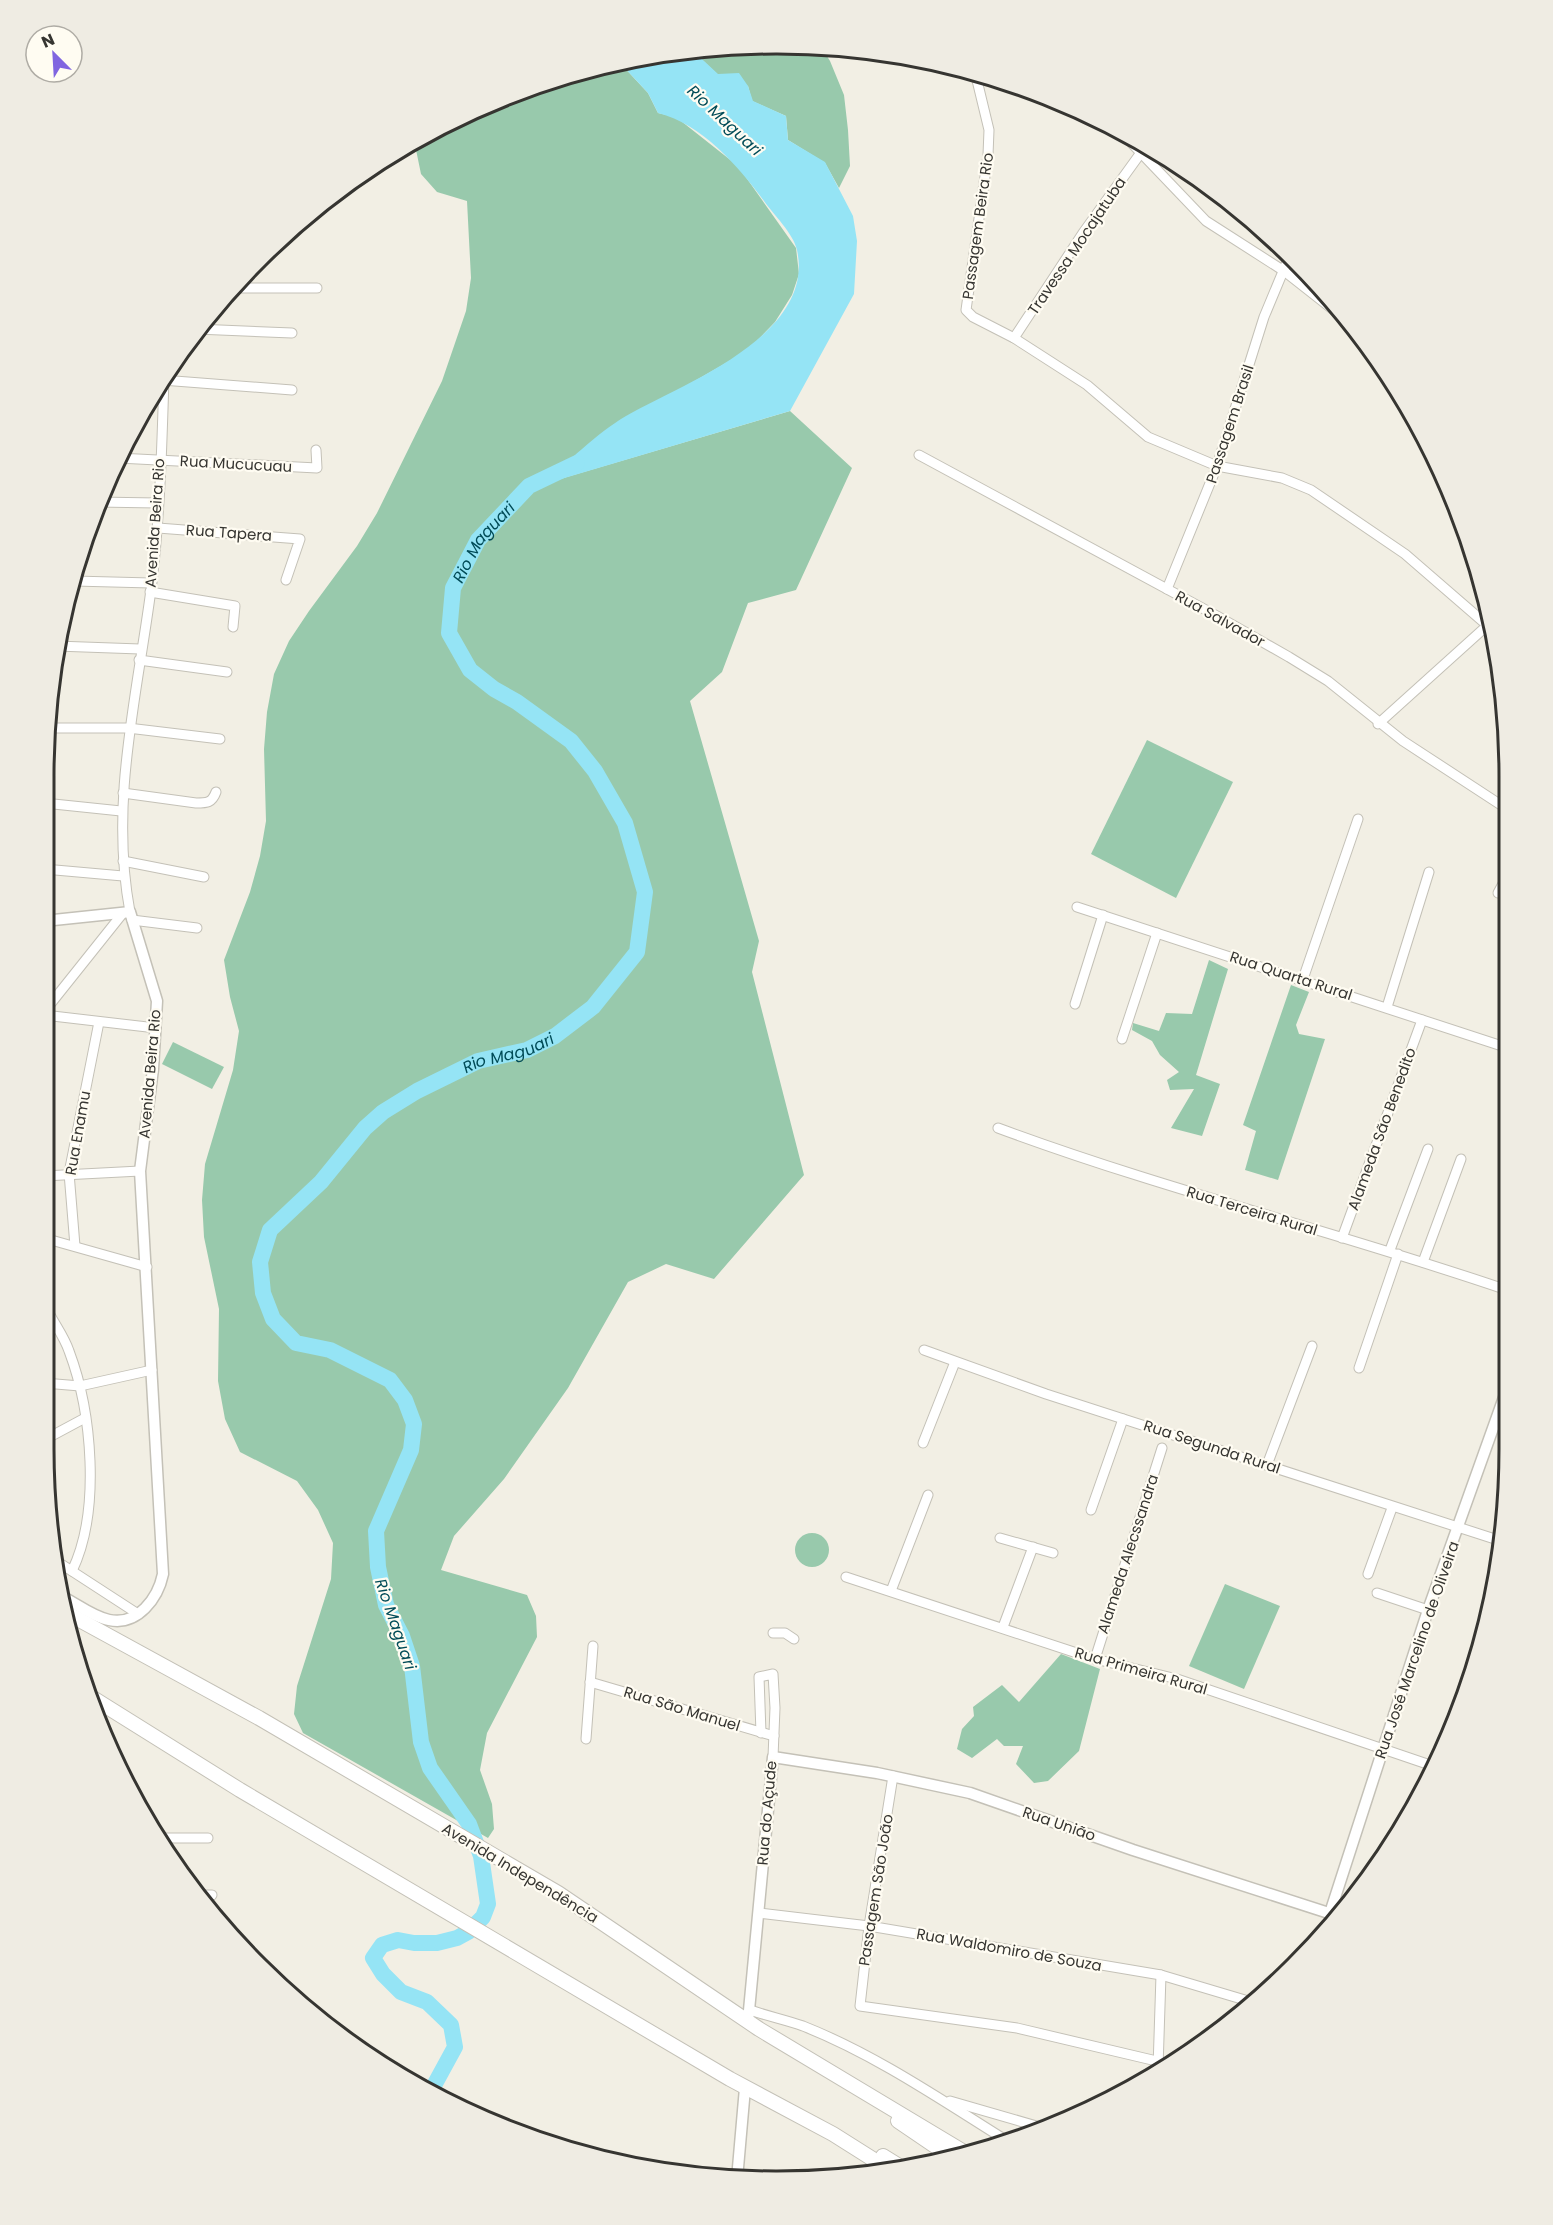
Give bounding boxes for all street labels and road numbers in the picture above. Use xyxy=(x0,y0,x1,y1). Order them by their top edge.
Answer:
street label: Passagem Beira Rio xyxy=(957,151,998,301)
street label: Travessa Mocajatuba xyxy=(1022,173,1131,319)
street label: Passagem Brasil xyxy=(1200,362,1259,486)
street label: Rua Mucucuau xyxy=(179,450,293,477)
street label: Avenida Beira Rio xyxy=(140,458,170,588)
street label: Rua Tapera xyxy=(185,519,273,546)
street label: Rua Salvador xyxy=(1172,585,1269,652)
street label: Rua Quarta Rural xyxy=(1227,946,1355,1005)
street label: Avenida Beira Rio xyxy=(133,1008,166,1139)
street label: Alameda São Benedito xyxy=(1342,1045,1421,1213)
street label: Rua Enamu xyxy=(60,1089,95,1177)
street label: Rua Terceira Rural xyxy=(1184,1181,1320,1240)
street label: Rua Segunda Rural xyxy=(1141,1414,1283,1479)
street label: Alameda Alecssandra xyxy=(1092,1471,1163,1636)
street label: Rua José Marcelino de Oliveira xyxy=(1369,1538,1464,1761)
street label: Rua Primeira Rural xyxy=(1072,1642,1210,1700)
street label: Rua São Manuel xyxy=(621,1681,743,1736)
street label: Rua do Açude xyxy=(751,1760,782,1866)
street label: Rua União xyxy=(1020,1801,1099,1846)
street label: Passagem São João xyxy=(853,1813,898,1967)
street label: Avenida Independência xyxy=(438,1817,602,1928)
street label: Rua Waldomiro de Souza xyxy=(915,1923,1103,1976)

